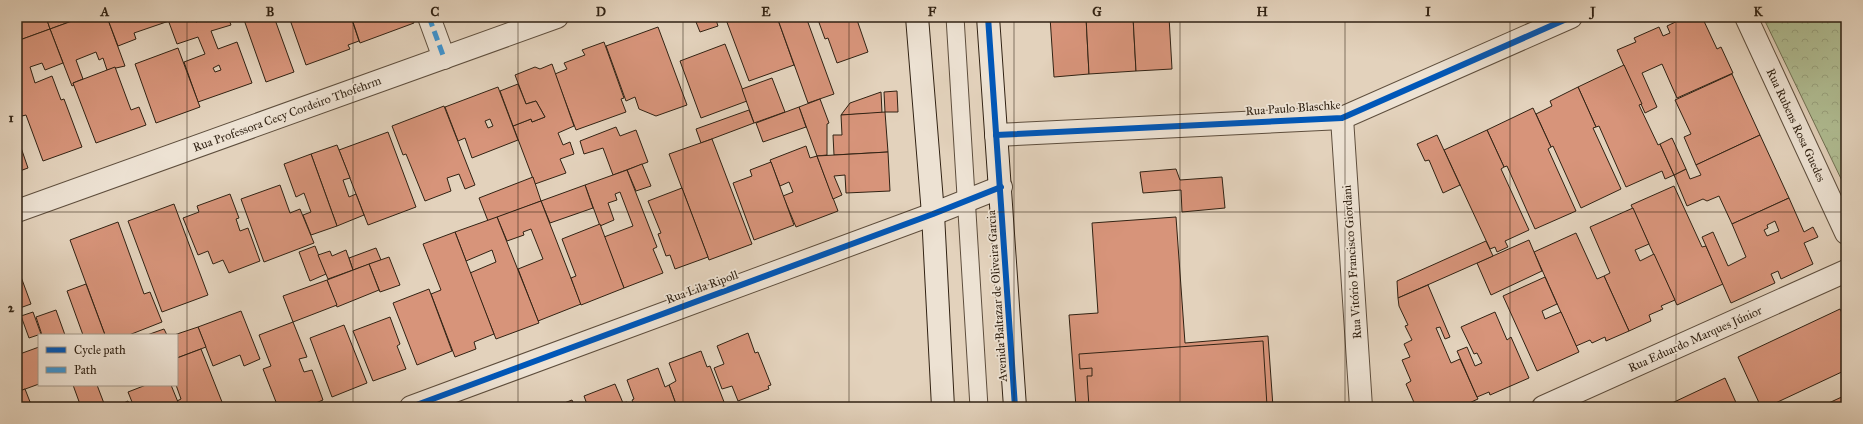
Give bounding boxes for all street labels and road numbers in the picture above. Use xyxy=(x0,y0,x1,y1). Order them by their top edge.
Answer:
street label: Rua Rubens Rosa Guedes xyxy=(1764,66,1828,184)
street label: Rua Professora Cecy Cordeiro Thofehrm xyxy=(191,73,383,155)
street label: Rua Paulo Blaschke xyxy=(1245,98,1341,118)
street label: Rua Vitório Francisco Giordani xyxy=(1340,184,1364,339)
street label: Avenida Baltazar de Oliveira Garcia xyxy=(984,209,1010,383)
street label: Rua Lila Ripoll xyxy=(664,267,741,307)
street label: Rua Eduardo Marques Júnior xyxy=(1626,303,1765,376)

